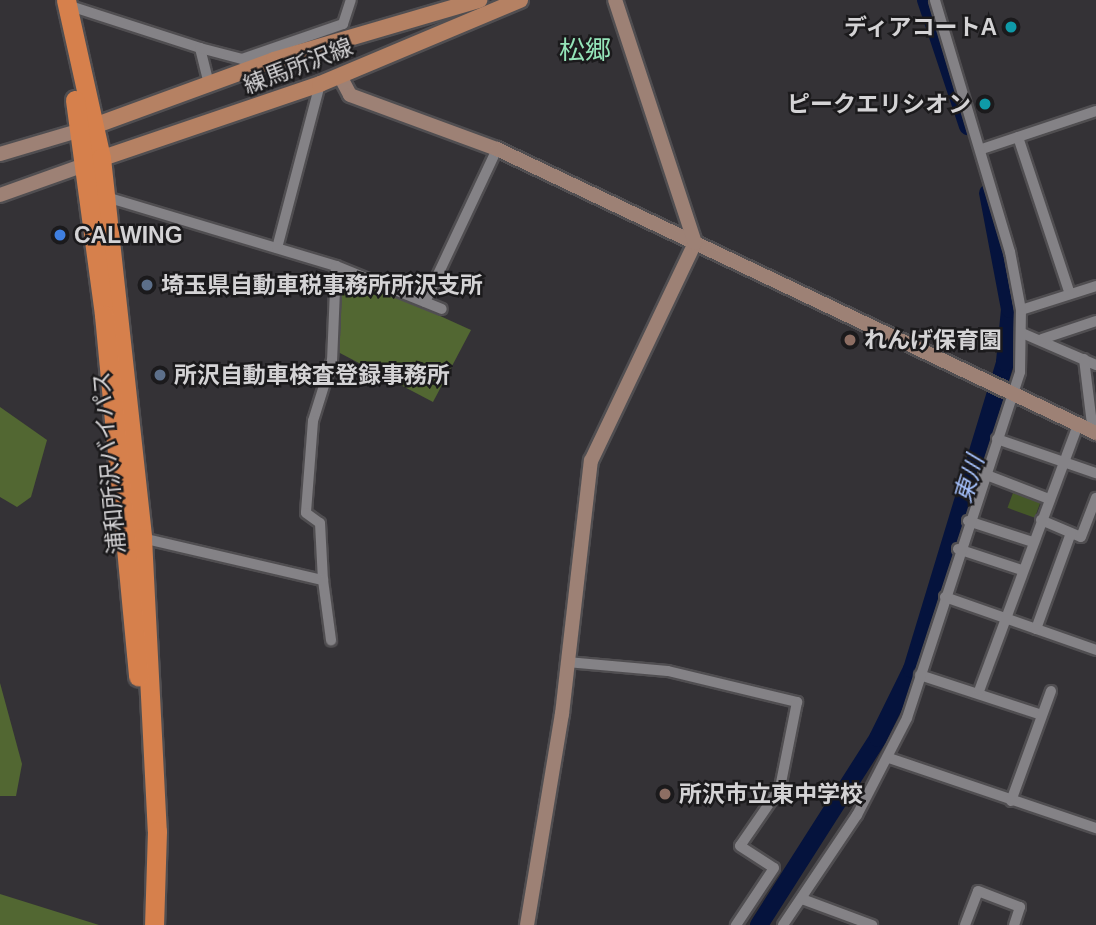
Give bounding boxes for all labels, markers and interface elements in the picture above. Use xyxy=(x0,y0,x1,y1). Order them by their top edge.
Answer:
place label: ディアコートA xyxy=(842,13,997,41)
marker: ディアコートA xyxy=(1003,19,1019,35)
street label: 練馬所沢線 xyxy=(239,33,357,99)
district label: 松郷 xyxy=(559,35,611,67)
place label: ピークエリシオン xyxy=(787,90,971,118)
marker: ピークエリシオン xyxy=(977,96,993,112)
place label: CALWING xyxy=(74,221,183,249)
marker: CALWING xyxy=(52,227,68,243)
place label: 埼玉県自動車税事務所所沢支所 xyxy=(161,271,483,299)
marker: 埼玉県自動車税事務所所沢支所 xyxy=(139,277,155,293)
place label: れんげ保育園 xyxy=(864,326,1002,354)
marker: れんげ保育園 xyxy=(842,332,858,348)
place label: 所沢自動車検査登録事務所 xyxy=(174,361,450,389)
marker: 所沢自動車検査登録事務所 xyxy=(152,367,168,383)
street label: 浦和所沢バイパス xyxy=(87,370,131,556)
water label: 東川 xyxy=(948,452,990,506)
place label: 所沢市立東中学校 xyxy=(679,780,863,808)
marker: 所沢市立東中学校 xyxy=(657,786,673,802)

